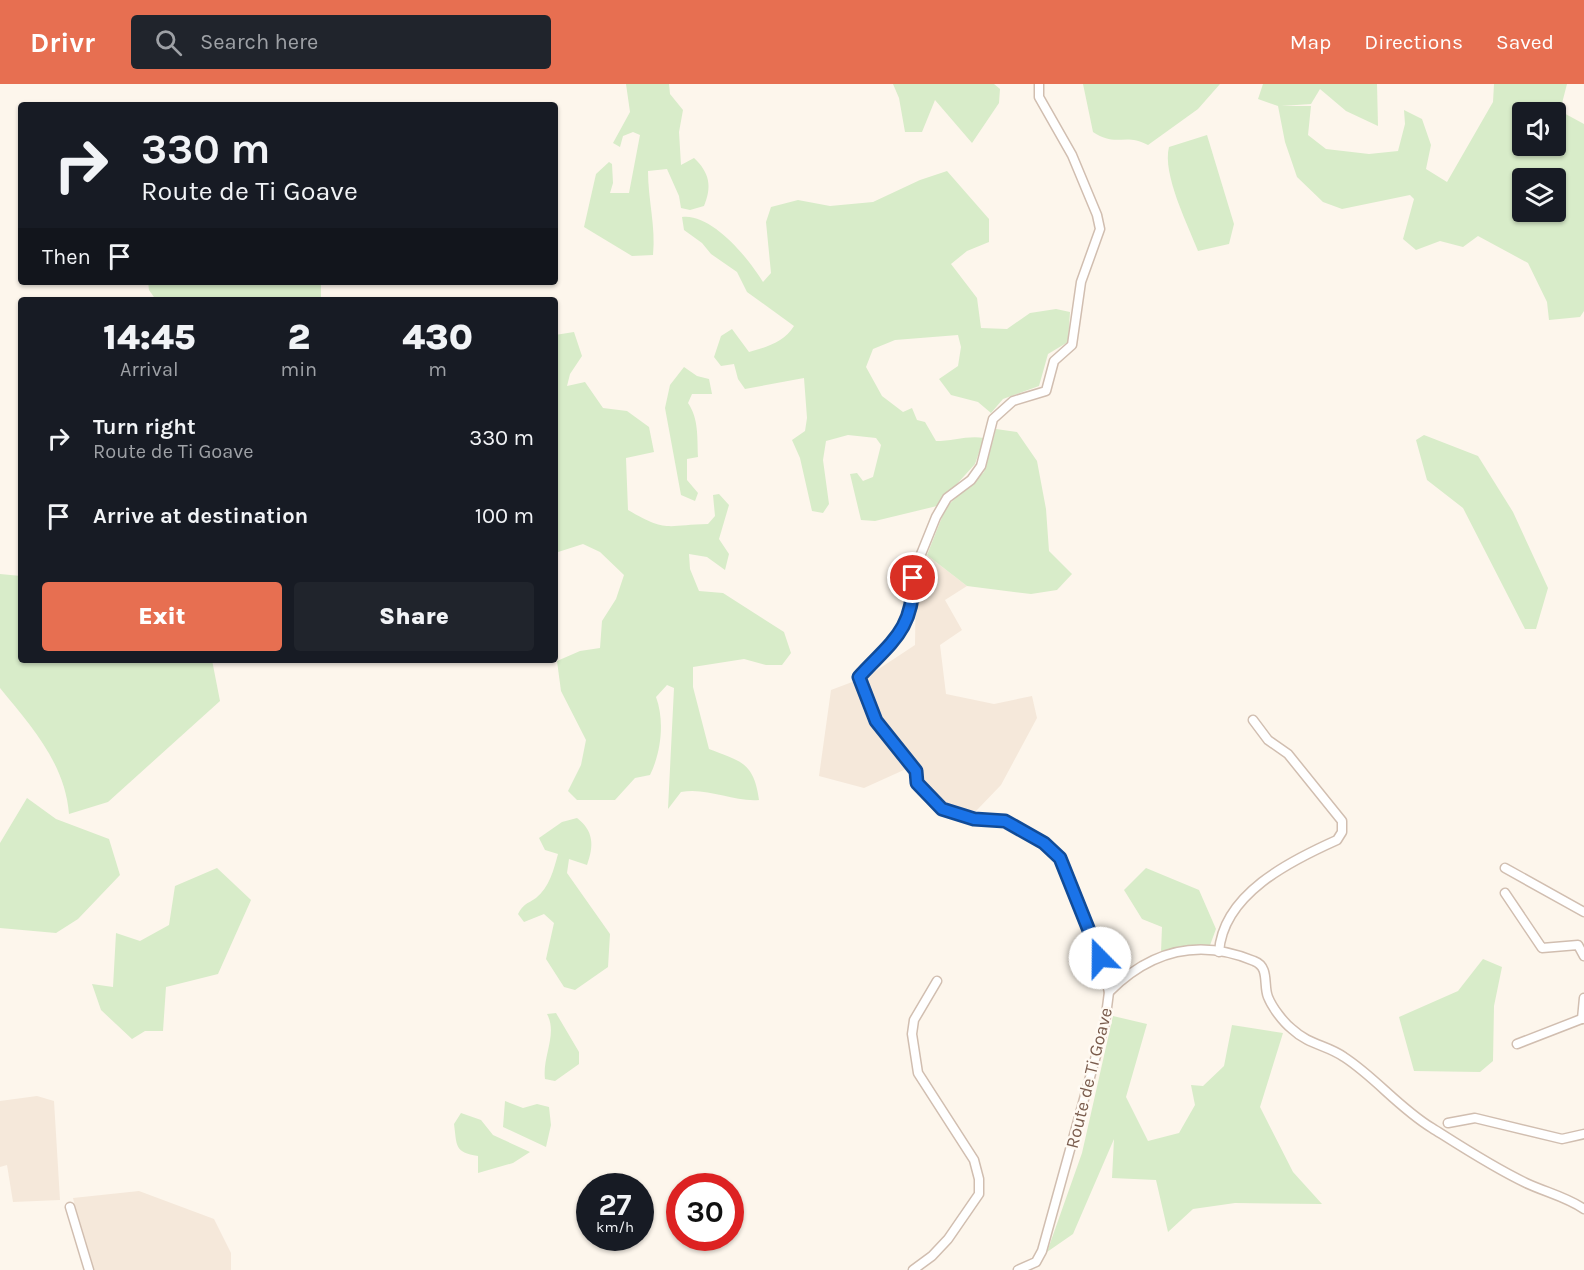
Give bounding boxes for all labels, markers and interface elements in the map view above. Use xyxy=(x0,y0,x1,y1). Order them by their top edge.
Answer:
search box xyxy=(131,15,551,69)
text: Drivr xyxy=(30,26,95,59)
icon: search xyxy=(152,26,185,59)
text: Search here xyxy=(200,29,318,55)
text: Map xyxy=(1290,30,1331,54)
text: Directions xyxy=(1364,30,1463,54)
text: Saved xyxy=(1496,30,1554,54)
map controls xyxy=(1512,102,1566,222)
button: sound xyxy=(1512,102,1566,156)
text: 330 m xyxy=(141,124,270,174)
icon: right xyxy=(42,126,120,204)
button: layers xyxy=(1512,168,1566,222)
text: Route de Ti Goave xyxy=(141,175,358,207)
icon: arrive xyxy=(103,240,136,273)
text: Then xyxy=(42,244,91,270)
text: 14:45 xyxy=(103,316,195,358)
text: 2 xyxy=(287,316,310,358)
text: 430 xyxy=(402,316,473,358)
text: Arrival xyxy=(120,358,179,381)
text: min xyxy=(280,358,317,381)
text: m xyxy=(428,358,447,381)
text: Turn right xyxy=(93,414,196,440)
icon: right xyxy=(42,422,75,455)
text: 330 m xyxy=(469,425,534,451)
text: Route de Ti Goave xyxy=(93,440,254,463)
icon: arrive xyxy=(42,500,75,533)
text: Arrive at destination xyxy=(93,503,308,529)
text: 100 m xyxy=(475,503,534,529)
pin xyxy=(887,552,938,603)
icon: arrive xyxy=(896,561,929,594)
button: Exit xyxy=(42,582,282,651)
button: Share xyxy=(294,582,534,651)
position arrow xyxy=(1068,926,1132,990)
street label: Route de Ti Goave xyxy=(1061,1005,1117,1151)
speed limit sign: 30 xyxy=(666,1173,744,1251)
text: 27 xyxy=(598,1187,632,1223)
text: km/h xyxy=(596,1218,634,1236)

